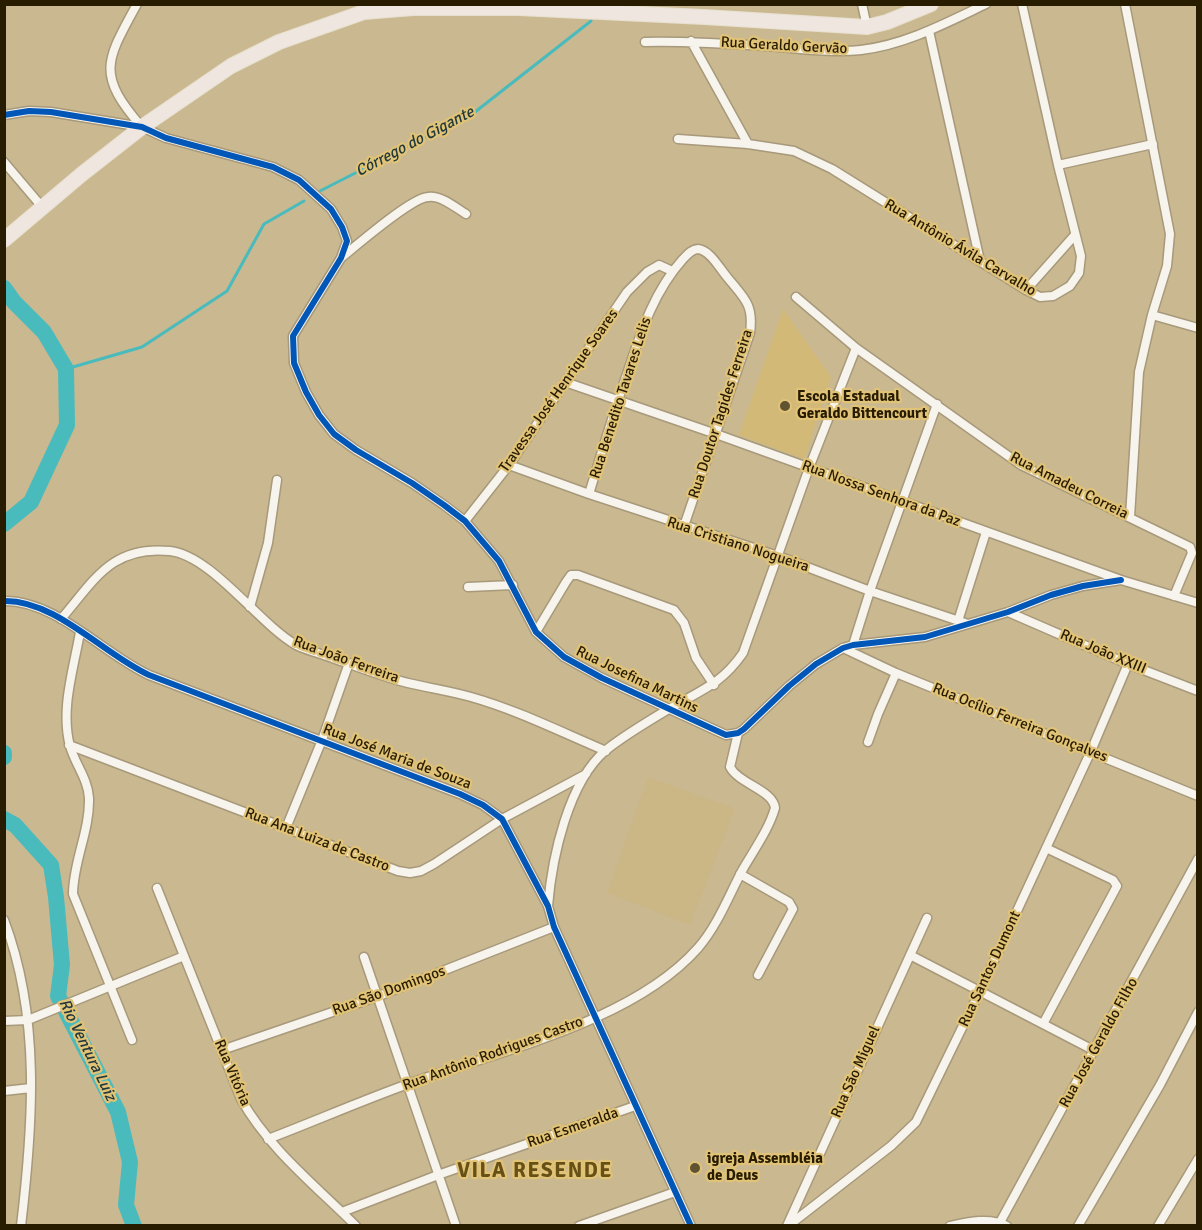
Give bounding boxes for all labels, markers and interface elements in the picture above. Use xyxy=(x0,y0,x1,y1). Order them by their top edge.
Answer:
street label: Rua Geraldo Gervão xyxy=(720,34,848,58)
water label: Córrego do Gigante xyxy=(353,103,477,181)
street label: Rua Antônio Ávila Carvalho xyxy=(881,196,1039,300)
street label: Travessa José Henrique Soares xyxy=(496,306,622,476)
street label: Rua Benedito Tavares Lelis xyxy=(586,315,656,481)
street label: Rua Doutor Tagides Ferreira xyxy=(685,327,757,501)
place label: Escola Estadual Geraldo Bittencourt xyxy=(797,388,927,423)
marker: Escola Estadual Geraldo Bittencourt xyxy=(778,399,792,413)
street label: Rua Amadeu Correia xyxy=(1007,448,1131,524)
street label: Rua Nossa Senhora da Paz xyxy=(799,457,963,531)
street label: Rua Cristiano Nogueira xyxy=(665,514,811,576)
street label: Rua João XXIII xyxy=(1057,626,1149,678)
street label: Rua João Ferreira xyxy=(291,633,401,687)
street label: Rua Josefina Martins xyxy=(573,643,701,717)
street label: Rua Ocílio Ferreira Gonçalves xyxy=(930,680,1110,766)
street label: Rua José Maria de Souza xyxy=(320,720,474,794)
street label: Rua Ana Luiza de Castro xyxy=(242,804,392,876)
street label: Rua Santos Dumont xyxy=(955,908,1025,1030)
street label: Rua São Domingos xyxy=(330,962,448,1020)
street label: Rua José Geraldo Filho xyxy=(1056,975,1142,1111)
water label: Rio Ventura Luiz xyxy=(54,996,120,1104)
street label: Rua Antônio Rodrigues Castro xyxy=(400,1013,586,1095)
street label: Rua São Miguel xyxy=(828,1023,884,1121)
street label: Rua Vitória xyxy=(210,1037,254,1109)
street label: Rua Esmeralda xyxy=(525,1104,621,1152)
place label: igreja Assembléia de Deus xyxy=(707,1150,823,1185)
district label: VILA RESENDE xyxy=(457,1158,613,1184)
marker: igreja Assembléia de Deus xyxy=(688,1161,702,1175)

